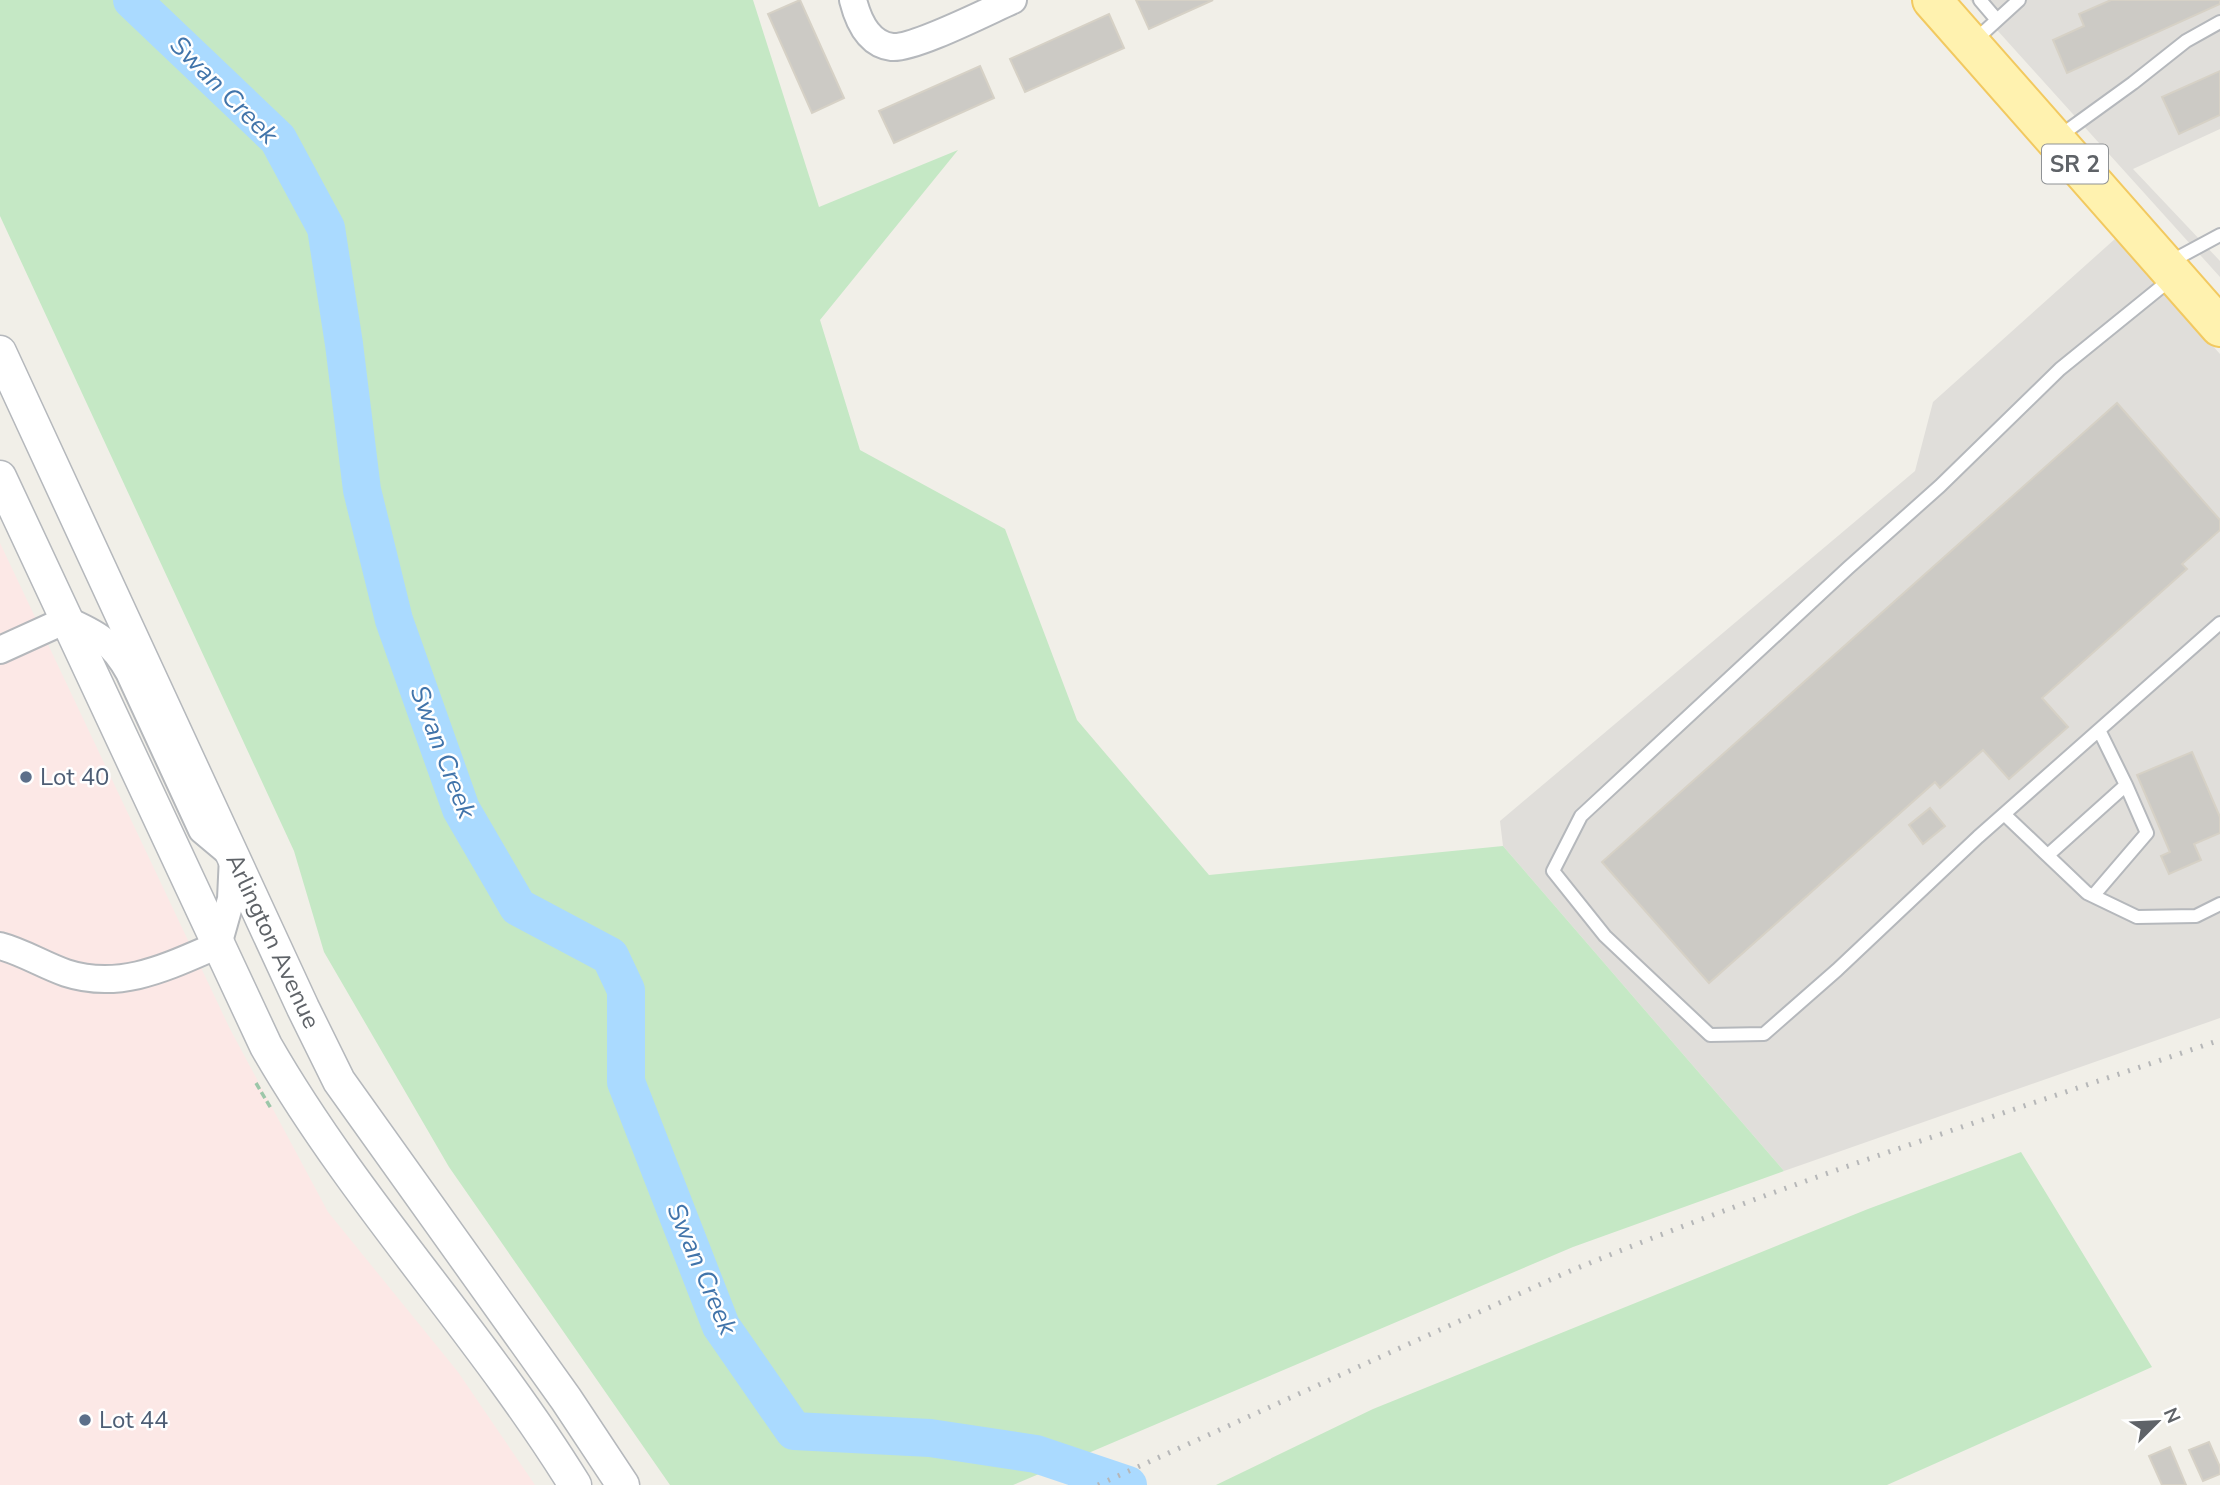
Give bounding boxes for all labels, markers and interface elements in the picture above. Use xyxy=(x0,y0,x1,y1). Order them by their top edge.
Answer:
water label: Swan Creek xyxy=(162,28,287,153)
road number: SR 2 xyxy=(2042,144,2108,183)
water label: Swan Creek xyxy=(402,680,485,825)
place label: Lot 40 xyxy=(40,761,110,793)
marker: Lot 40 xyxy=(18,769,34,785)
street label: Arlington Avenue xyxy=(218,848,328,1034)
water label: Swan Creek xyxy=(659,1198,746,1341)
north arrow xyxy=(2122,1387,2192,1457)
place label: Lot 44 xyxy=(99,1404,169,1436)
text: N xyxy=(2157,1404,2186,1427)
marker: Lot 44 xyxy=(77,1412,93,1428)

